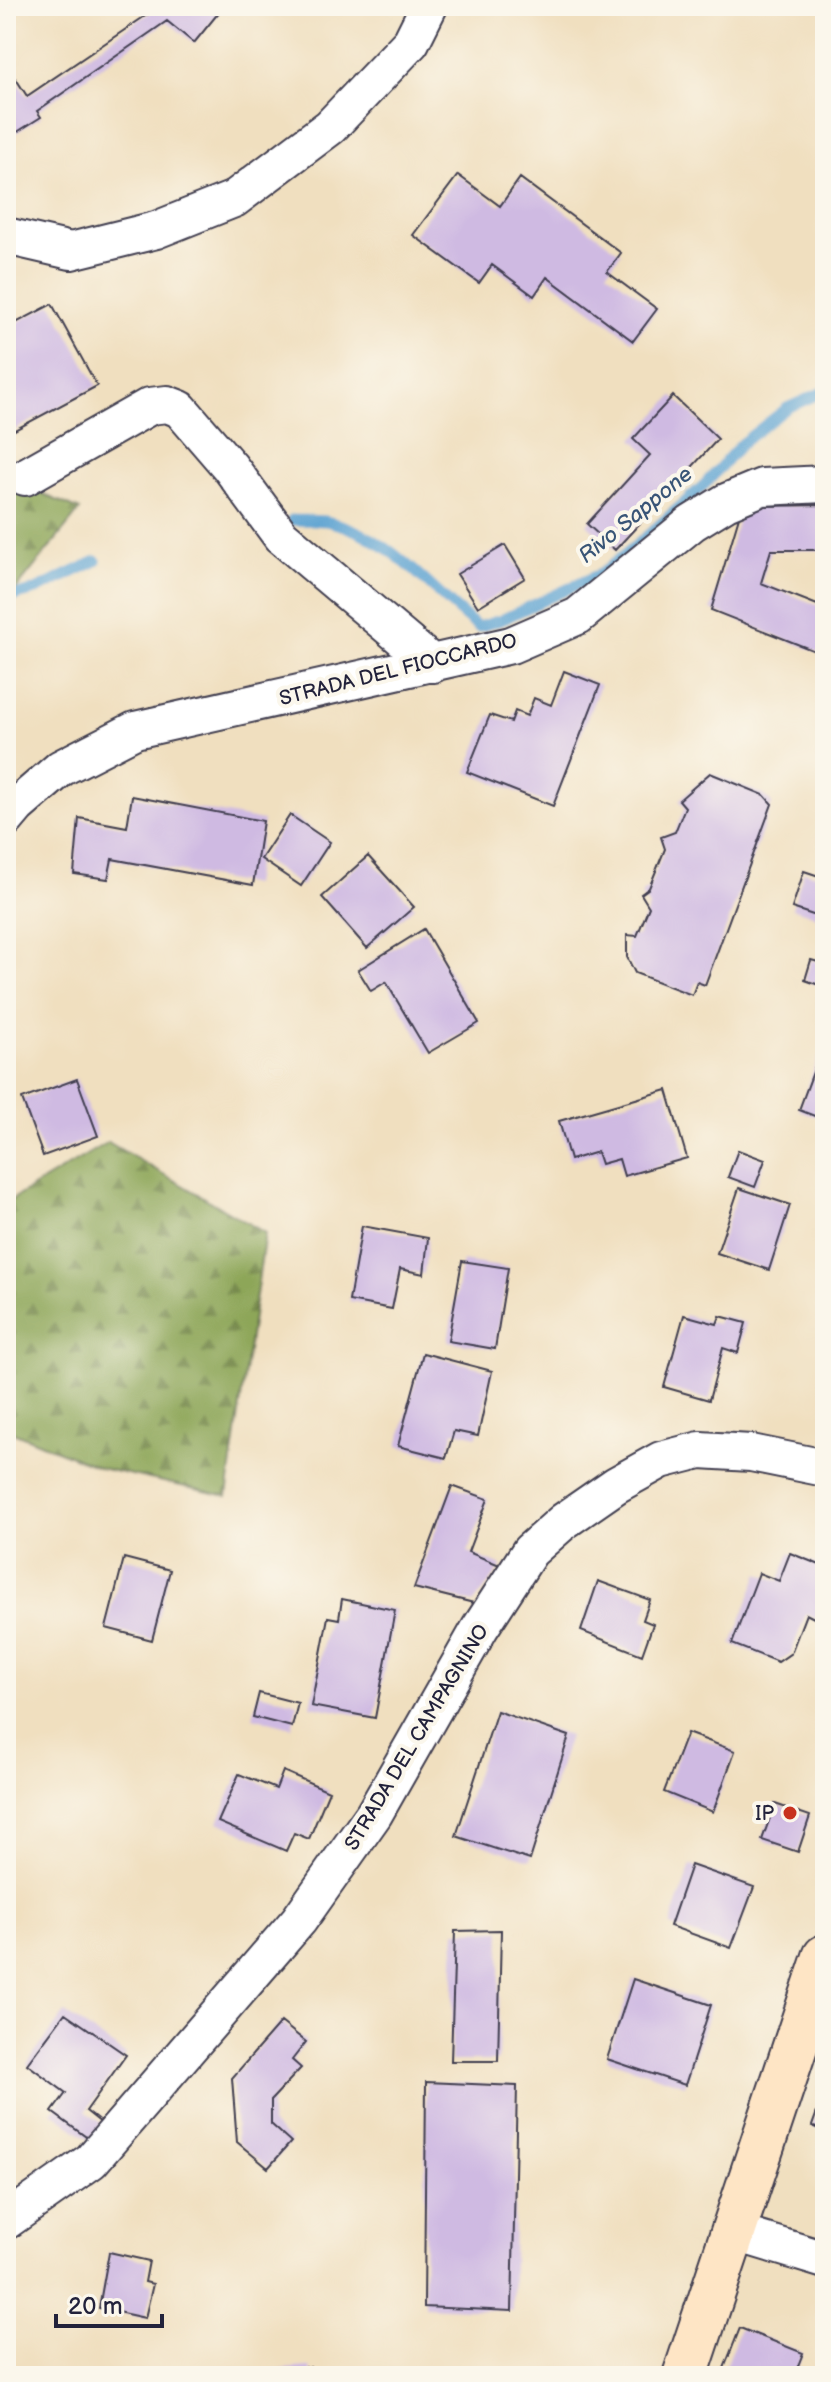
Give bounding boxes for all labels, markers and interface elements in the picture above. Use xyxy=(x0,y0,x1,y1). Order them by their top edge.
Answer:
water label: Rivo Sappone xyxy=(574,461,699,569)
street label: STRADA DEL FIOCCARDO xyxy=(277,629,520,711)
street label: STRADA DEL CAMPAGNINO xyxy=(340,1620,494,1855)
place label: IP xyxy=(755,1802,774,1826)
marker: IP xyxy=(781,1804,799,1822)
scale bar xyxy=(56,2278,162,2328)
text: 20 m xyxy=(68,2292,123,2321)

